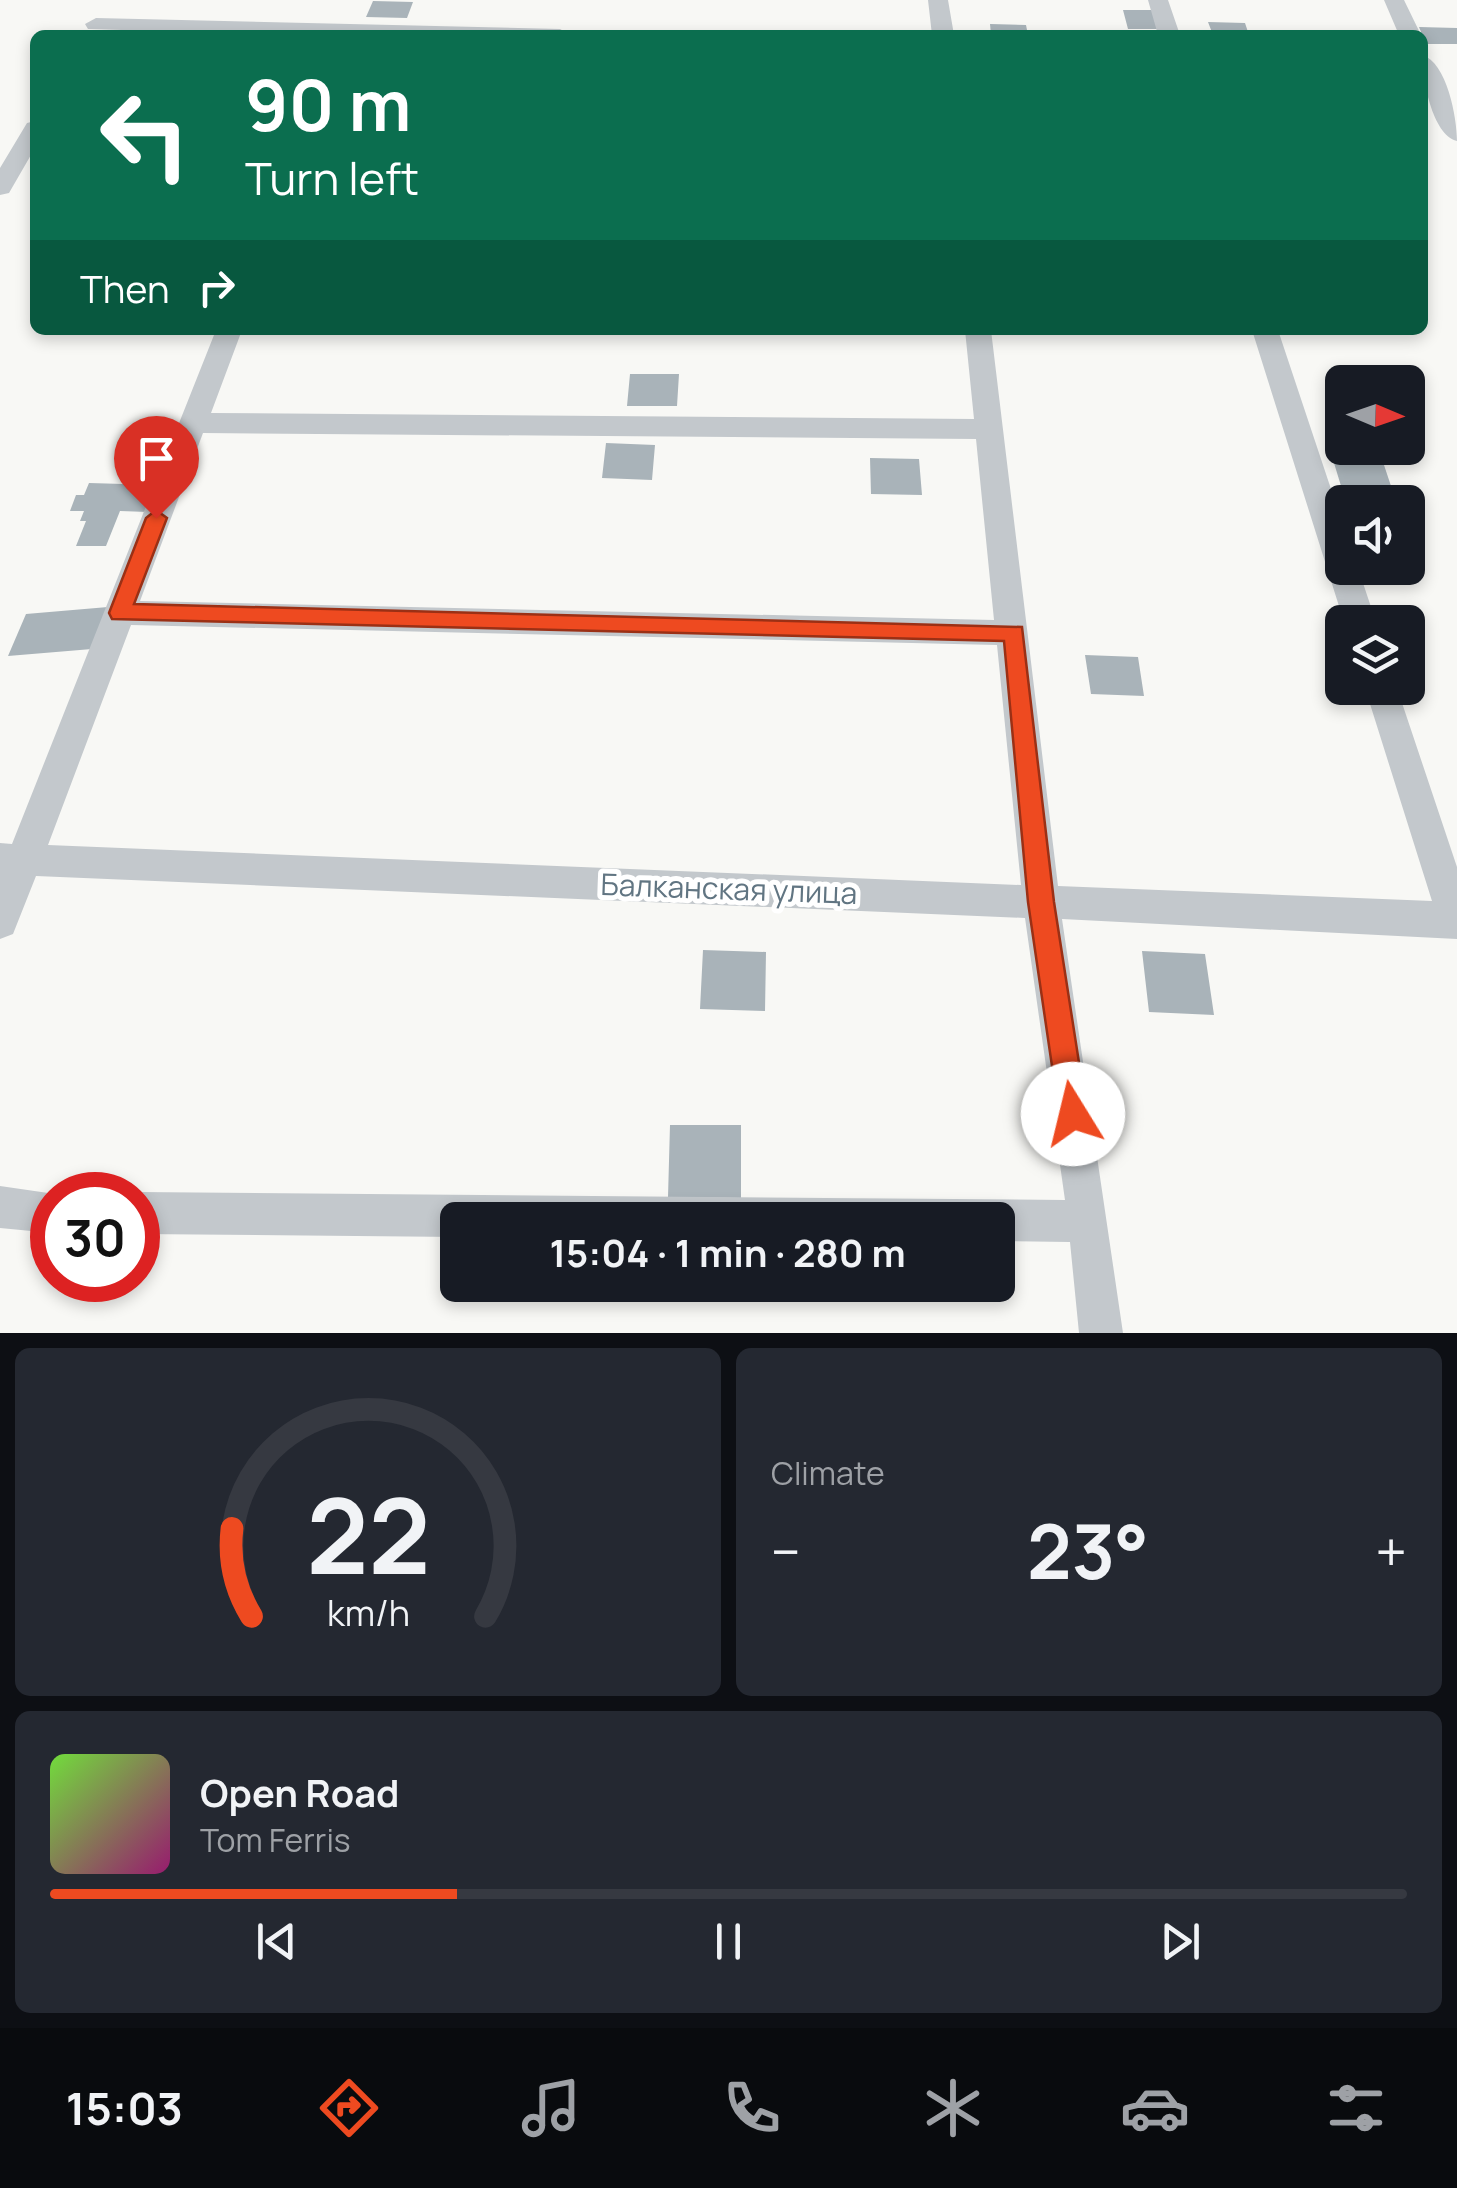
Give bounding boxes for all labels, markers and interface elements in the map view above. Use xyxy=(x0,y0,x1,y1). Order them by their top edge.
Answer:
text: 90 m xyxy=(245,56,412,152)
icon: left xyxy=(80,70,210,200)
text: Turn left xyxy=(245,147,419,209)
icon: right xyxy=(189,260,244,315)
text: Then xyxy=(80,262,169,314)
north arrow xyxy=(1325,365,1425,465)
map controls xyxy=(1325,365,1425,705)
pin xyxy=(114,416,199,519)
icon: arrive xyxy=(129,431,184,486)
button: sound xyxy=(1325,485,1425,585)
button: layers xyxy=(1325,605,1425,705)
street label: Балканская улица xyxy=(600,863,858,913)
position arrow xyxy=(1021,1062,1125,1166)
speed limit sign: 30 xyxy=(30,1172,160,1302)
text: 15:04 · 1 min · 280 m xyxy=(549,1226,906,1278)
text: Climate xyxy=(771,1451,885,1495)
text: 22 xyxy=(306,1463,430,1605)
text: 23° xyxy=(1027,1499,1149,1602)
text: − xyxy=(771,1513,801,1589)
text: + xyxy=(1375,1513,1407,1589)
text: km/h xyxy=(326,1588,410,1637)
text: Open Road xyxy=(200,1766,399,1818)
text: Tom Ferris xyxy=(200,1818,351,1862)
icon: previous xyxy=(249,1914,304,1969)
icon: pause xyxy=(701,1914,756,1969)
icon: next xyxy=(1153,1914,1208,1969)
icon: directions xyxy=(314,2073,384,2143)
icon: music xyxy=(516,2073,586,2143)
icon: phone xyxy=(717,2073,787,2143)
icon: climate xyxy=(918,2073,988,2143)
icon: car xyxy=(1120,2073,1190,2143)
icon: filters xyxy=(1321,2073,1391,2143)
text: 15:03 xyxy=(66,2077,183,2139)

